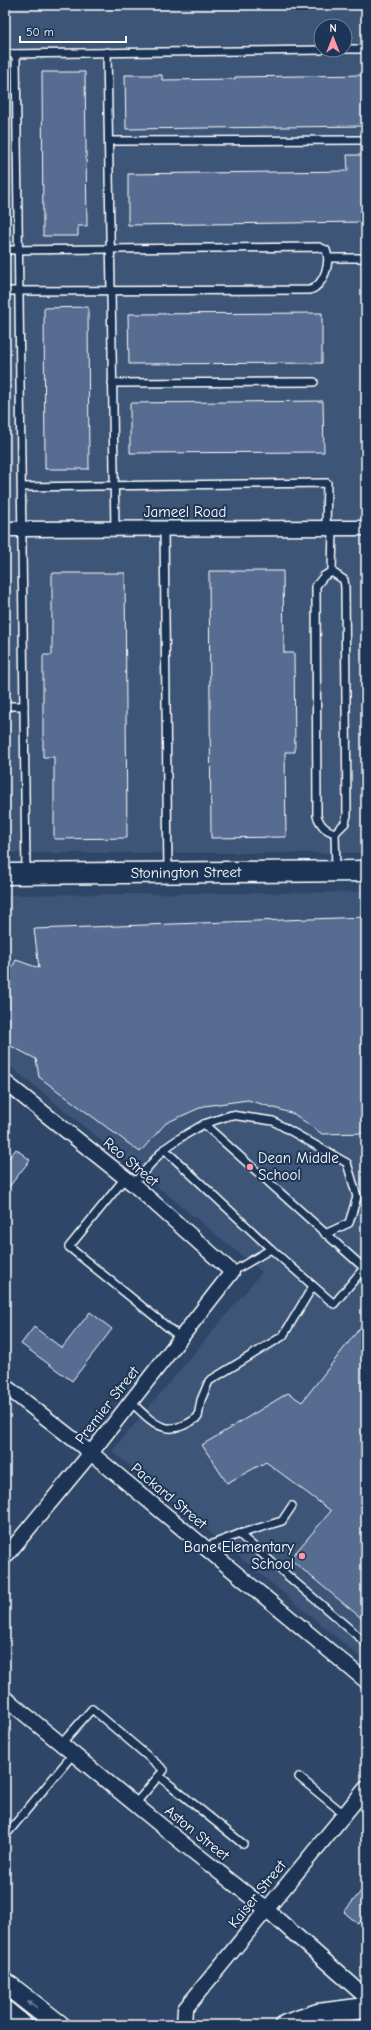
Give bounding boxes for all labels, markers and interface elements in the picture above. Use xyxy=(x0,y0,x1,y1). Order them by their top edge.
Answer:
scale bar xyxy=(20,18,126,44)
north arrow xyxy=(313,18,353,58)
text: N xyxy=(329,22,337,35)
text: 50 m xyxy=(26,25,54,39)
street label: Jameel Road xyxy=(144,503,226,521)
street label: Stonington Street xyxy=(131,863,242,882)
street label: Reo Street xyxy=(100,1134,163,1191)
place label: Dean Middle School xyxy=(258,1149,339,1184)
marker: Dean Middle School xyxy=(245,1162,255,1172)
street label: Premier Street xyxy=(71,1362,143,1447)
street label: Packard Street xyxy=(127,1459,211,1533)
place label: Bane Elementary School xyxy=(184,1538,294,1573)
marker: Bane Elementary School xyxy=(297,1551,307,1561)
street label: Aston Street xyxy=(161,1802,233,1865)
street label: Kaiser Street xyxy=(224,1856,290,1931)
one-way arrow xyxy=(26,2000,37,2008)

